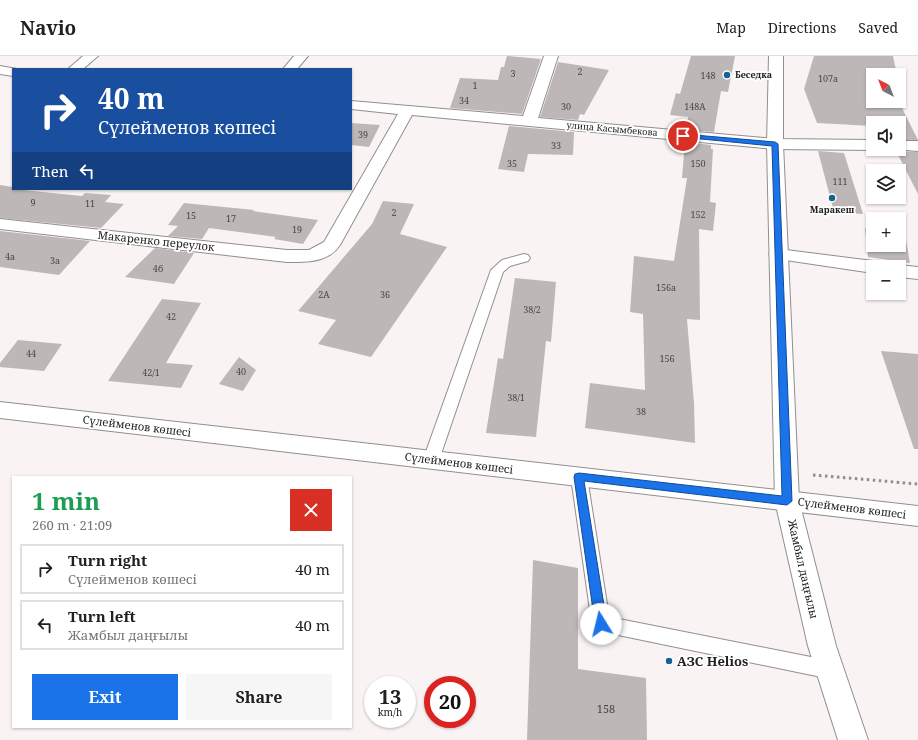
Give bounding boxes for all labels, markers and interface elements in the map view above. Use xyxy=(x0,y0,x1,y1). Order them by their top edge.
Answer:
text: Navio xyxy=(20,15,76,41)
text: Map xyxy=(716,18,746,37)
text: Directions xyxy=(768,18,836,37)
text: Saved xyxy=(858,18,898,37)
house number: 2 xyxy=(577,65,583,78)
house number: 3 xyxy=(510,67,516,80)
place label: Беседка xyxy=(735,68,773,81)
north arrow xyxy=(866,68,906,108)
map controls xyxy=(866,68,906,300)
house number: 148 xyxy=(700,69,716,82)
marker: Беседка xyxy=(722,70,732,80)
house number: 107а xyxy=(818,72,838,85)
text: 40 m xyxy=(98,79,165,117)
house number: 1 xyxy=(472,79,478,92)
icon: right xyxy=(32,84,84,136)
house number: 34 xyxy=(459,94,469,107)
house number: 30 xyxy=(561,100,571,113)
house number: 148А xyxy=(684,100,706,113)
text: Сүлейменов көшесі xyxy=(98,115,277,139)
button: sound xyxy=(866,116,906,156)
street label: улица Касымбекова xyxy=(566,118,658,139)
pin xyxy=(666,119,700,153)
icon: arrive xyxy=(672,125,694,147)
house number: 39 xyxy=(358,128,368,141)
house number: 33 xyxy=(551,139,561,152)
house number: 35 xyxy=(507,157,517,170)
house number: 150 xyxy=(690,157,706,170)
icon: left xyxy=(76,160,98,182)
text: Then xyxy=(32,161,68,181)
button: layers xyxy=(866,164,906,204)
house number: 111 xyxy=(832,175,848,188)
marker: Маракеш xyxy=(827,193,837,203)
house number: 9 xyxy=(30,196,36,209)
house number: 11 xyxy=(85,197,95,210)
place label: Маракеш xyxy=(810,203,855,216)
house number: 2 xyxy=(391,206,397,219)
house number: 152 xyxy=(690,208,706,221)
house number: 15 xyxy=(186,209,196,222)
house number: 17 xyxy=(226,212,236,225)
button: + xyxy=(866,212,906,252)
house number: 19 xyxy=(292,223,302,236)
street label: Макаренко переулок xyxy=(97,227,216,254)
house number: 4а xyxy=(5,250,15,263)
house number: 3а xyxy=(50,254,60,267)
button: − xyxy=(866,260,906,300)
house number: 4б xyxy=(153,262,163,275)
house number: 156а xyxy=(656,281,676,294)
house number: 2А xyxy=(318,288,330,301)
house number: 36 xyxy=(380,288,390,301)
house number: 38/2 xyxy=(523,303,541,316)
house number: 42 xyxy=(166,310,176,323)
house number: 44 xyxy=(26,347,36,360)
house number: 156 xyxy=(659,352,675,365)
house number: 40 xyxy=(236,365,246,378)
house number: 42/1 xyxy=(142,366,160,379)
house number: 38/1 xyxy=(507,391,525,404)
house number: 38 xyxy=(636,405,646,418)
street label: Сүлейменов көшесі xyxy=(82,411,192,440)
street label: Сүлейменов көшесі xyxy=(404,448,514,477)
text: 1 min xyxy=(32,484,100,517)
button: close xyxy=(290,489,332,531)
street label: Сүлейменов көшесі xyxy=(797,493,907,522)
text: 260 m · 21:09 xyxy=(32,516,112,534)
street label: Жамбыл даңғылы xyxy=(785,517,822,620)
text: Turn right xyxy=(68,550,147,570)
icon: right xyxy=(34,558,56,580)
text: 40 m xyxy=(295,559,330,579)
text: Сүлейменов көшесі xyxy=(68,570,197,588)
position arrow xyxy=(580,603,622,645)
text: Turn left xyxy=(68,606,136,626)
icon: left xyxy=(34,614,56,636)
text: 40 m xyxy=(295,615,330,635)
text: Жамбыл даңғылы xyxy=(68,626,188,644)
place label: АЗС Helios xyxy=(677,652,748,670)
marker: АЗС Helios xyxy=(664,656,674,666)
button: Exit xyxy=(32,674,178,720)
button: Share xyxy=(186,674,332,720)
speed limit sign: 20 xyxy=(424,676,476,728)
text: 13 xyxy=(379,683,401,710)
house number: 158 xyxy=(597,701,615,716)
text: km/h xyxy=(378,705,402,719)

